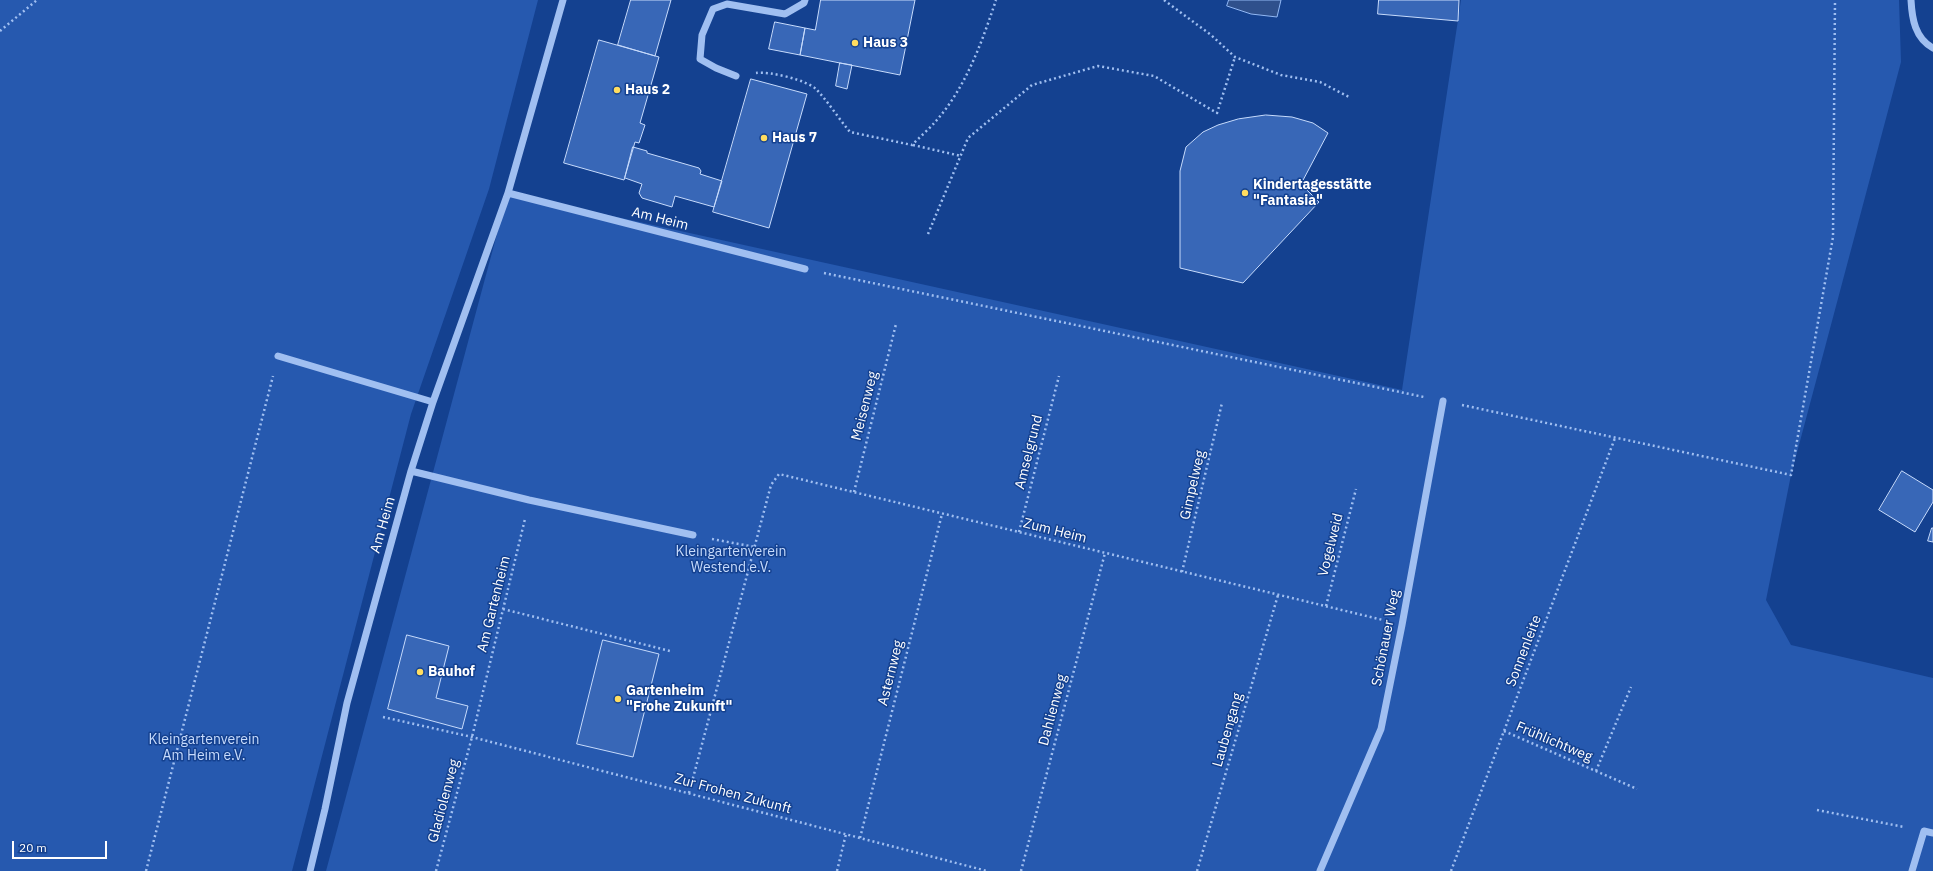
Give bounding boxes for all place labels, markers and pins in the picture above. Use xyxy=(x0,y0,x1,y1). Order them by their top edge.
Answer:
place label: Haus 3 xyxy=(863,35,908,51)
marker: Haus 3 xyxy=(850,38,860,48)
place label: Haus 2 xyxy=(625,82,670,98)
marker: Haus 2 xyxy=(612,85,622,95)
place label: Haus 7 xyxy=(772,130,817,146)
marker: Haus 7 xyxy=(759,133,769,143)
place label: Kindertagesstätte "Fantasia" xyxy=(1253,177,1372,210)
marker: Kindertagesstätte "Fantasia" xyxy=(1240,188,1250,198)
place label: Bauhof xyxy=(428,664,475,680)
marker: Bauhof xyxy=(415,667,425,677)
place label: Gartenheim "Frohe Zukunft" xyxy=(626,683,732,716)
marker: Gartenheim "Frohe Zukunft" xyxy=(613,694,623,704)

